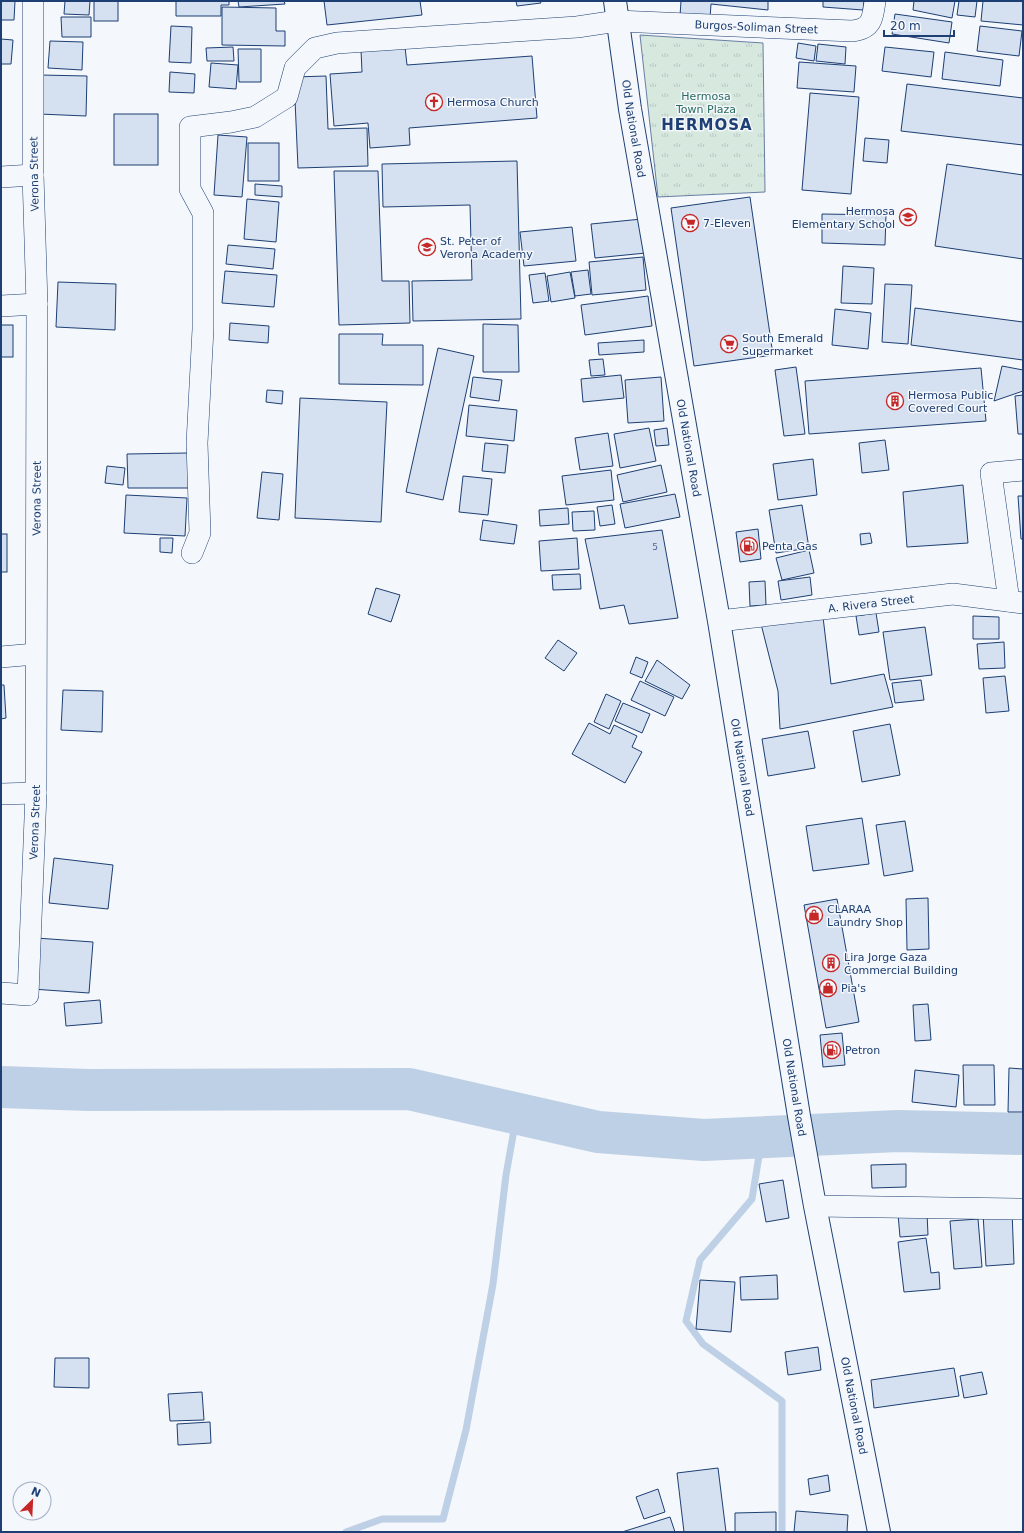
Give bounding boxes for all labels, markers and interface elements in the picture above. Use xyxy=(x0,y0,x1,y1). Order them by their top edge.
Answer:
scale bar xyxy=(884,12,954,38)
street label: Burgos-Soliman Street xyxy=(694,18,819,37)
text: 20 m xyxy=(890,19,921,33)
street label: Old National Road xyxy=(619,79,648,179)
park label: Hermosa Town Plaza xyxy=(675,90,736,116)
church icon: Hermosa Church xyxy=(424,92,444,112)
place label: Hermosa Church xyxy=(447,96,539,109)
district label: HERMOSA xyxy=(661,116,753,134)
street label: Verona Street xyxy=(27,136,42,212)
place label: Hermosa Elementary School xyxy=(792,205,895,231)
school or university icon: Hermosa Elementary School xyxy=(898,207,918,227)
supermarket icon: 7-Eleven xyxy=(680,213,700,233)
place label: 7-Eleven xyxy=(703,217,751,230)
place label: St. Peter of Verona Academy xyxy=(440,235,533,261)
school or university icon: St. Peter of Verona Academy xyxy=(417,237,437,257)
place label: South Emerald Supermarket xyxy=(742,332,823,358)
supermarket icon: South Emerald Supermarket xyxy=(719,334,739,354)
place label: Hermosa Public Covered Court xyxy=(908,389,993,415)
building icon: Hermosa Public Covered Court xyxy=(885,391,905,411)
street label: Old National Road xyxy=(674,398,703,498)
street label: Verona Street xyxy=(31,460,44,536)
fuel station icon: Penta Gas xyxy=(739,536,759,556)
place label: Penta Gas xyxy=(762,540,818,553)
house number: 5 xyxy=(652,542,658,552)
street label: A. Rivera Street xyxy=(827,592,915,615)
street label: Old National Road xyxy=(728,717,756,817)
street label: Verona Street xyxy=(27,784,43,860)
place label: CLARAA Laundry Shop xyxy=(827,903,903,929)
shop icon: CLARAA Laundry Shop xyxy=(804,905,824,925)
place label: Lira Jorge Gaza Commercial Building xyxy=(844,951,958,977)
building icon: Lira Jorge Gaza Commercial Building xyxy=(821,953,841,973)
shop icon: Pia's xyxy=(818,978,838,998)
place label: Pia's xyxy=(841,982,866,995)
street label: Old National Road xyxy=(780,1037,808,1137)
fuel station icon: Petron xyxy=(822,1040,842,1060)
place label: Petron xyxy=(845,1044,880,1057)
street label: Old National Road xyxy=(838,1356,870,1456)
north arrow xyxy=(12,1481,52,1521)
text: N xyxy=(29,1485,43,1500)

